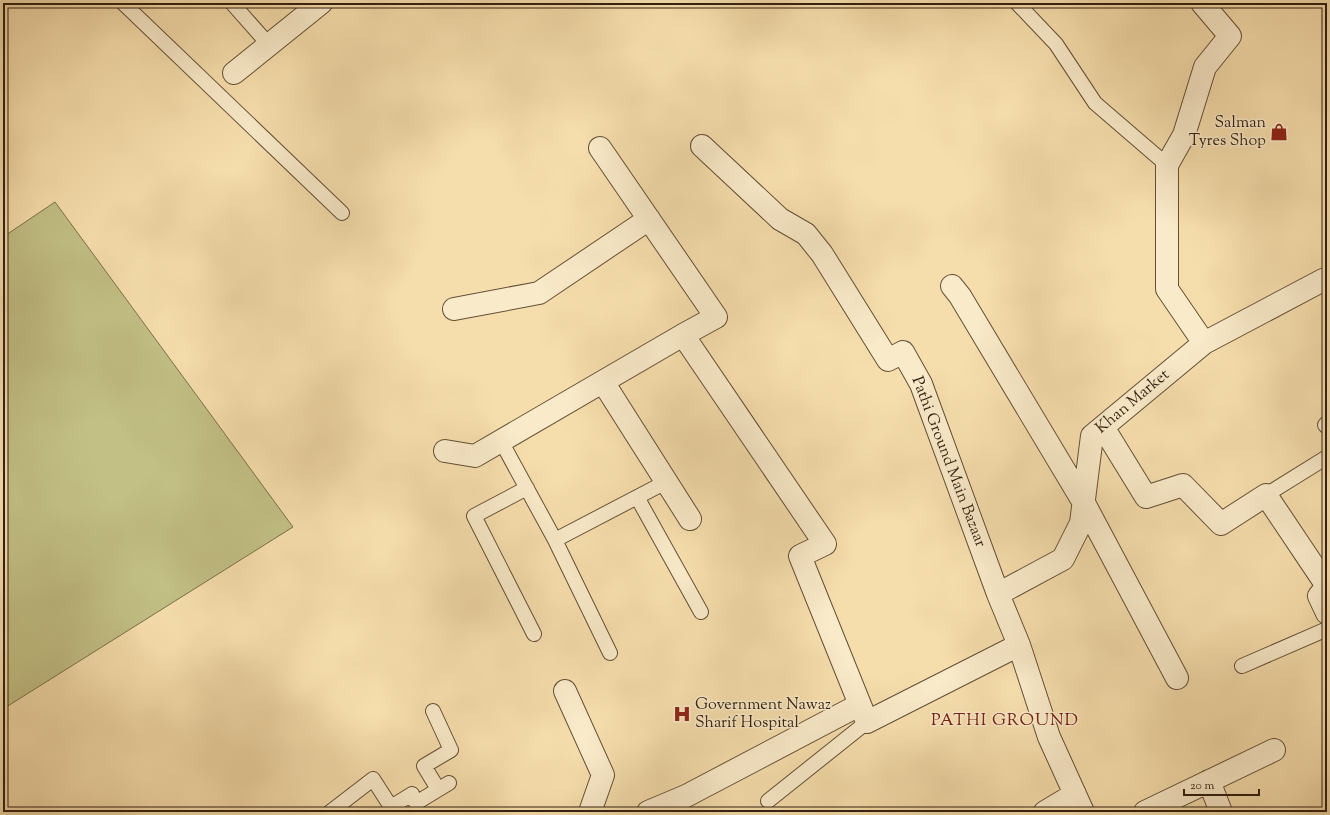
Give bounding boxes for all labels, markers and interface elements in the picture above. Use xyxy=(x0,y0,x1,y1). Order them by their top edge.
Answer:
place label: Salman Tyres Shop xyxy=(1189,112,1267,153)
shop icon: Salman Tyres Shop xyxy=(1269,122,1289,142)
street label: Khan Market xyxy=(1091,364,1175,440)
street label: Pathi Ground Main Bazaar xyxy=(905,373,991,551)
place label: Government Nawaz Sharif Hospital xyxy=(695,694,831,735)
hospital icon: Government Nawaz Sharif Hospital xyxy=(672,704,692,724)
district label: PATHI GROUND xyxy=(931,709,1079,733)
scale bar xyxy=(1184,771,1259,797)
text: 20 m xyxy=(1190,777,1215,795)

